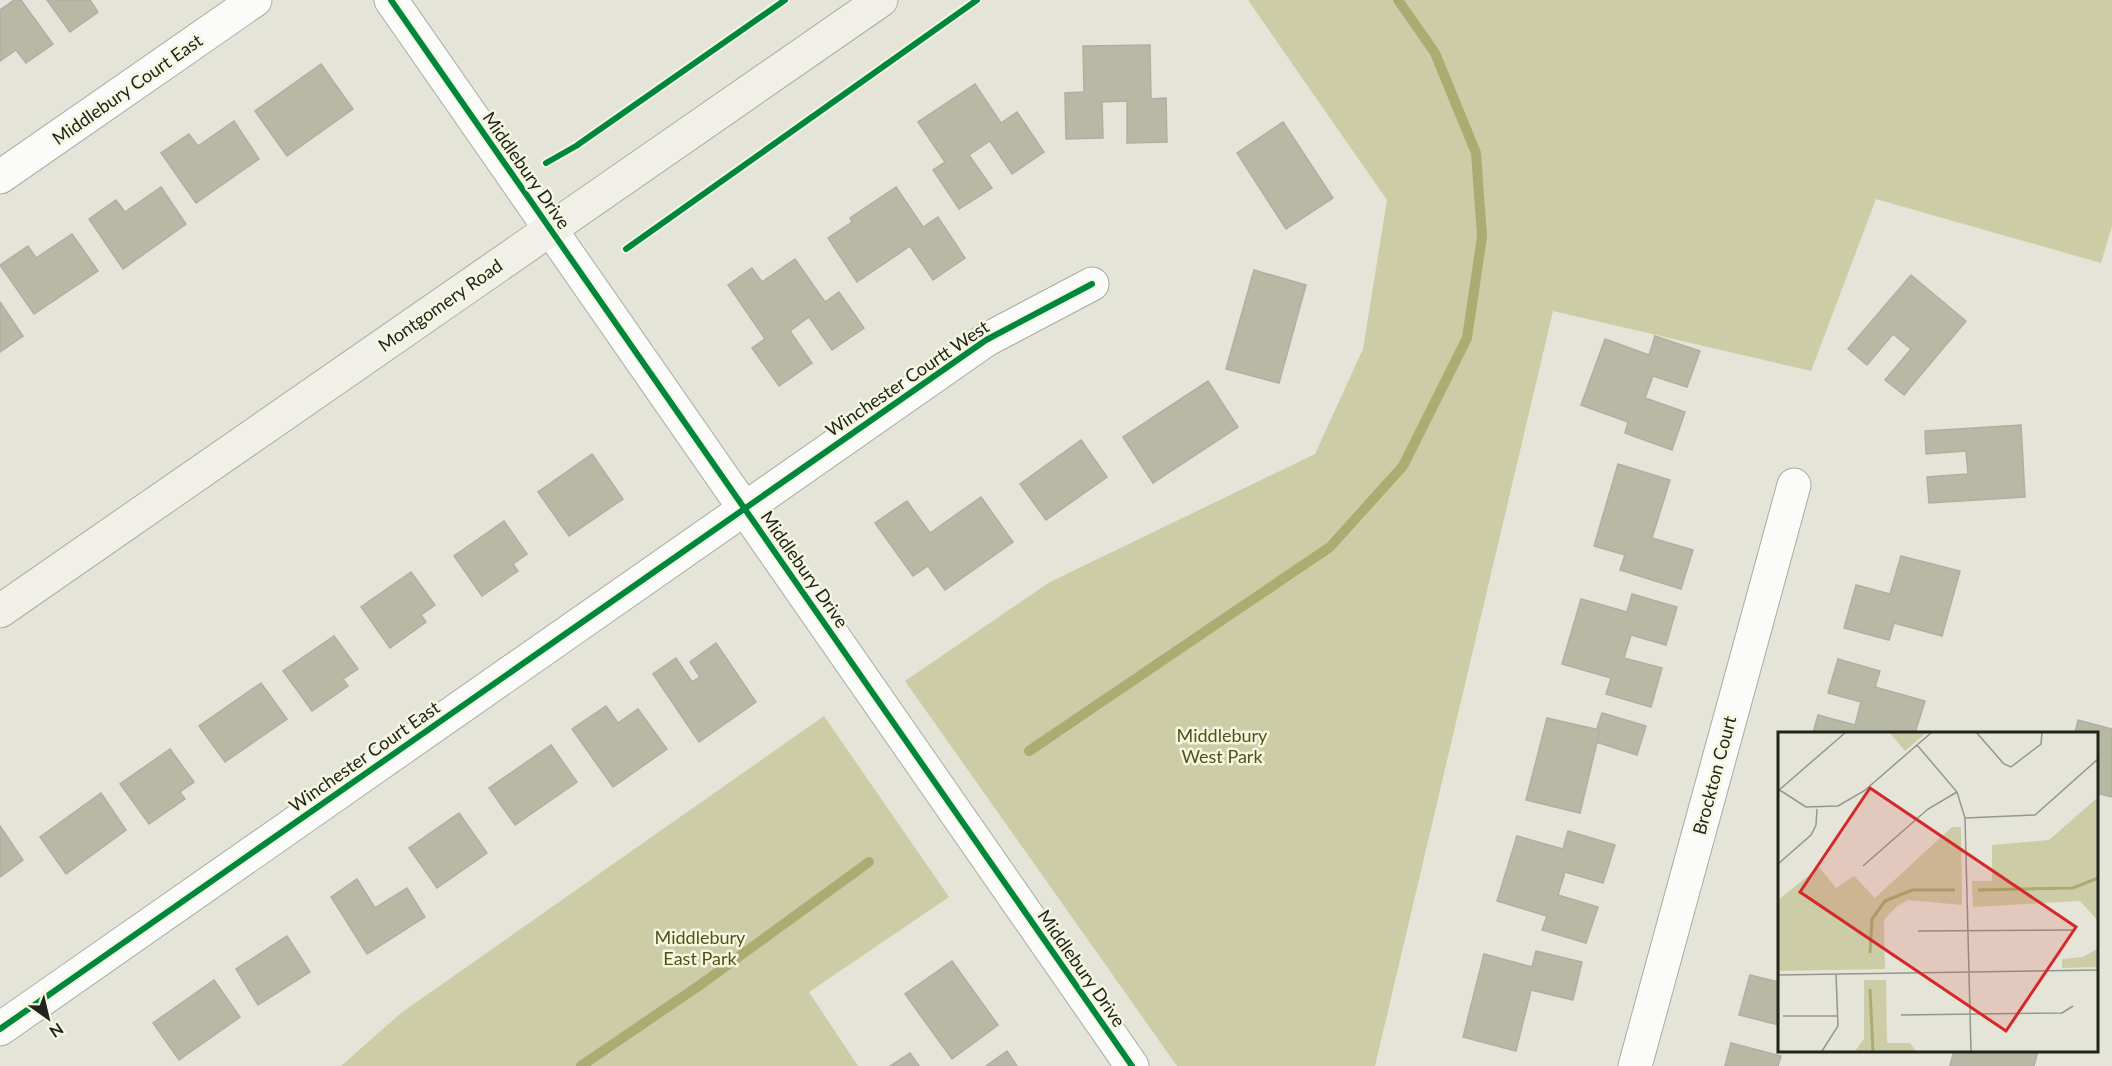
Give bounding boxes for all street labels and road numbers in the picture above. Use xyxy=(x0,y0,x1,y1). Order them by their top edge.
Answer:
street label: Middlebury Court East xyxy=(48,29,207,149)
street label: Middlebury Drive xyxy=(478,107,576,233)
street label: Montgomery Road xyxy=(374,254,506,356)
street label: Winchester Courtt West xyxy=(821,315,993,441)
street label: Middlebury Drive xyxy=(756,506,854,632)
street label: Winchester Court East xyxy=(284,695,444,816)
street label: Brockton Court xyxy=(1688,713,1741,837)
street label: Middlebury Drive xyxy=(1033,905,1131,1031)

